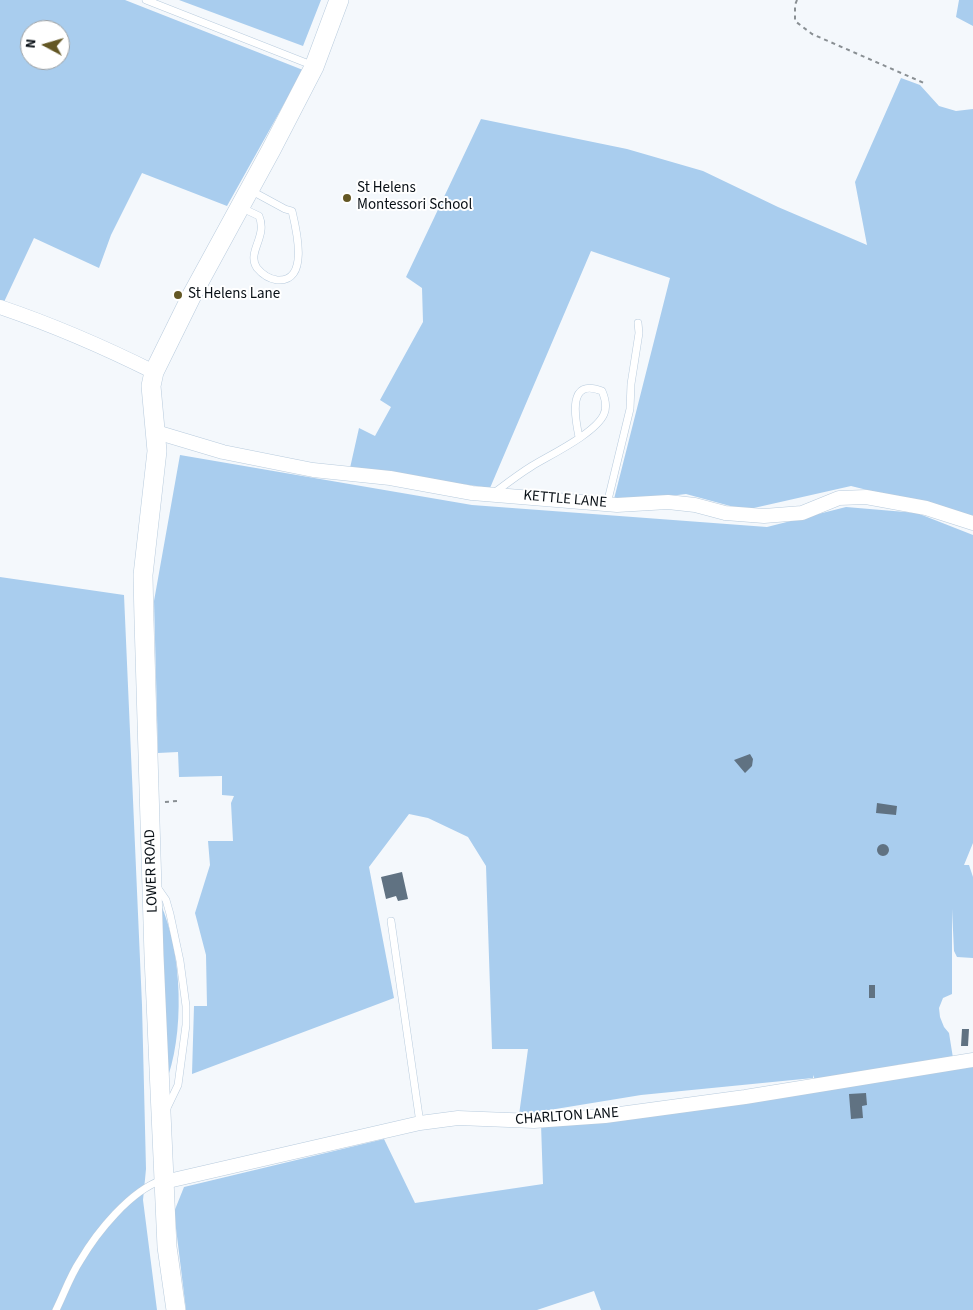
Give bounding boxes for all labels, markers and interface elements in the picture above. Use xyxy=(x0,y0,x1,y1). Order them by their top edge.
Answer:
north arrow xyxy=(20,20,70,70)
text: N xyxy=(21,38,42,49)
place label: St Helens Montessori School xyxy=(357,180,472,215)
marker: St Helens Montessori School xyxy=(341,192,353,204)
place label: St Helens Lane xyxy=(188,286,280,304)
marker: St Helens Lane xyxy=(172,289,184,301)
street label: KETTLE LANE xyxy=(522,487,608,513)
street label: LOWER ROAD xyxy=(142,829,162,913)
street label: CHARLTON LANE xyxy=(515,1104,619,1130)

